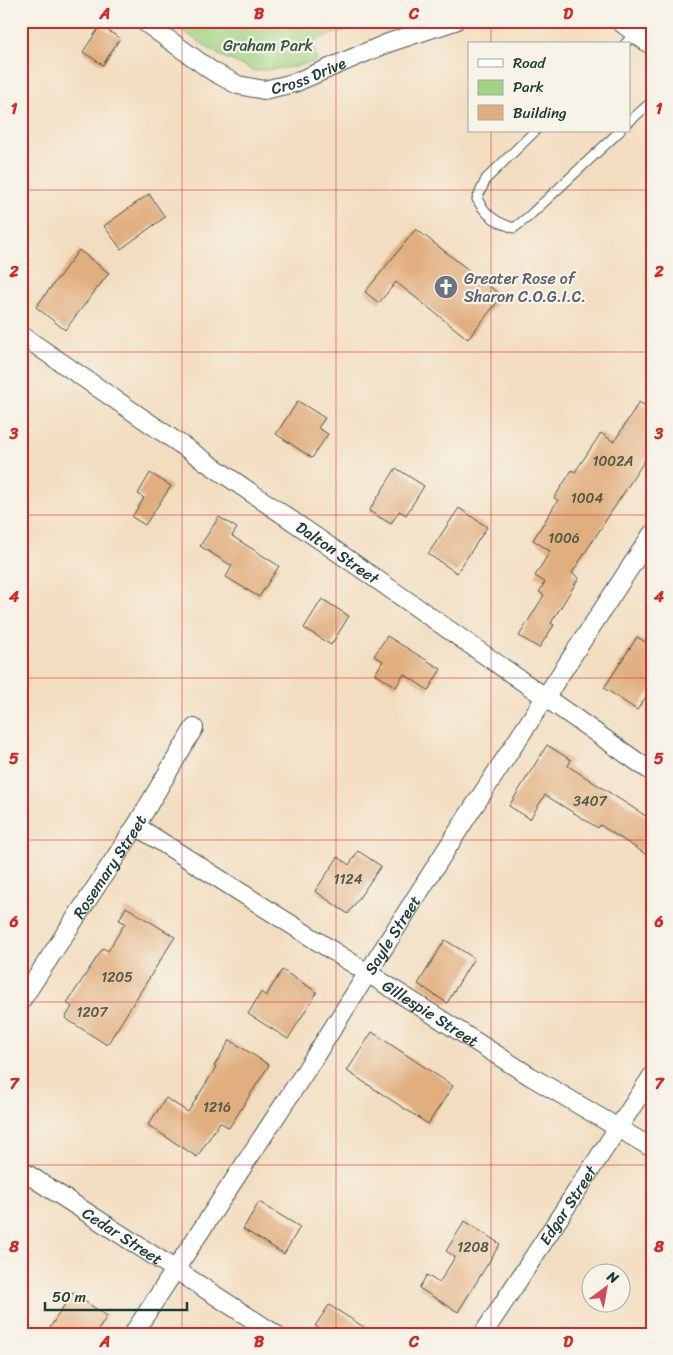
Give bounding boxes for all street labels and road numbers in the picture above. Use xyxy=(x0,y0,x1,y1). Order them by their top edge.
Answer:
street label: Cross Drive xyxy=(268,48,351,102)
street label: Dalton Street xyxy=(290,513,386,592)
street label: Rosemary Street xyxy=(64,809,154,925)
street label: Sayle Street xyxy=(356,889,428,980)
street label: Gillespie Street xyxy=(376,971,485,1055)
street label: Edgar Street xyxy=(531,1159,605,1251)
street label: Cedar Street xyxy=(76,1199,169,1273)

